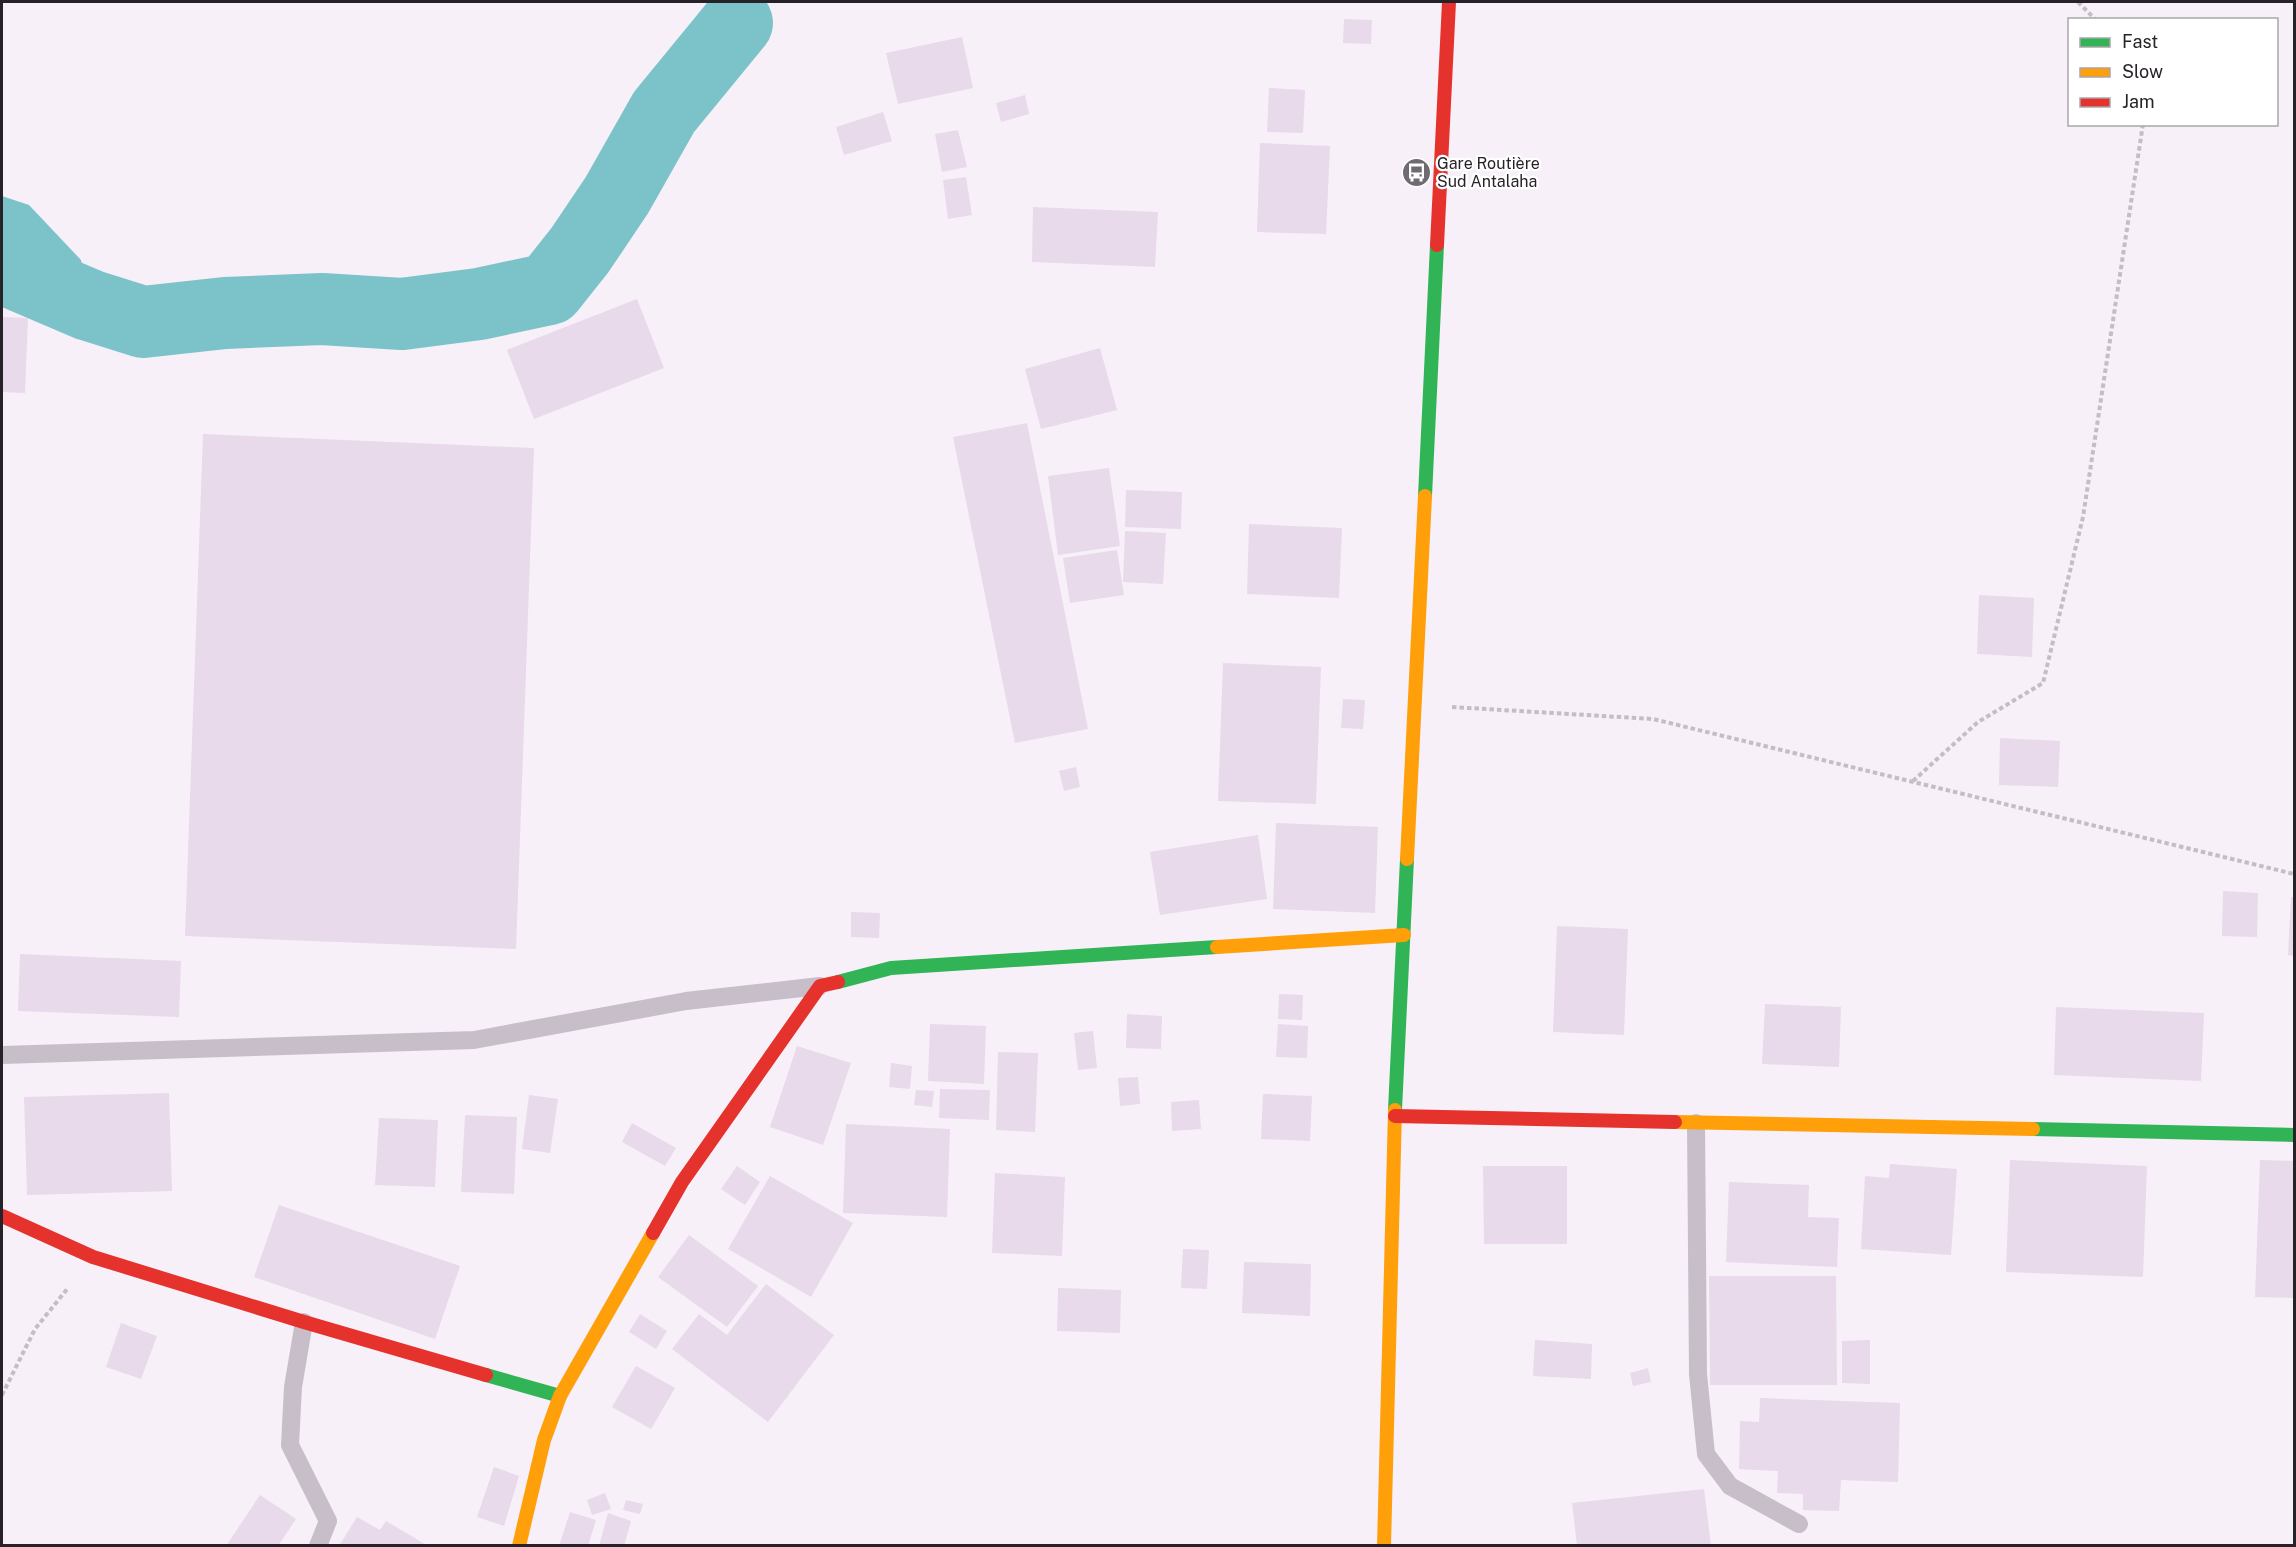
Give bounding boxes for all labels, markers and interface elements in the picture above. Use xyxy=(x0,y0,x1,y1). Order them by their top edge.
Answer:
legend xyxy=(2068,18,2278,126)
text: Fast xyxy=(2122,31,2158,52)
text: Slow xyxy=(2122,61,2163,82)
text: Jam xyxy=(2122,91,2155,112)
place label: Gare Routière Sud Antalaha xyxy=(1437,154,1540,191)
bus stop icon: Gare Routière Sud Antalaha xyxy=(1400,156,1432,188)

